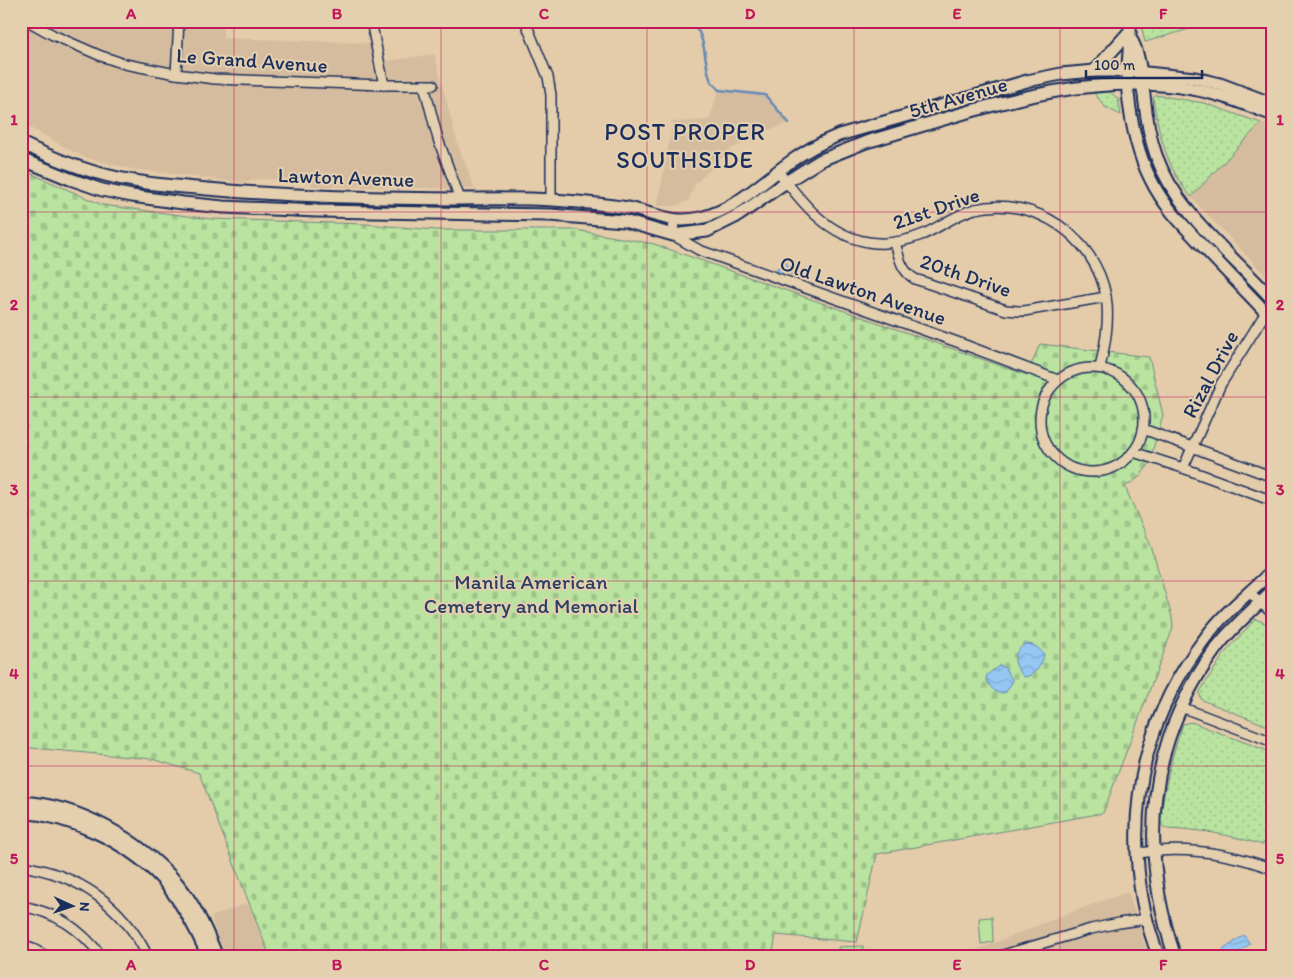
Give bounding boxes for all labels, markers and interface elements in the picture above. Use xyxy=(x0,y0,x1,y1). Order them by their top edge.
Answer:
text: A xyxy=(125,4,137,23)
text: B xyxy=(332,4,343,23)
text: C xyxy=(539,4,550,23)
text: D xyxy=(745,4,756,23)
text: E xyxy=(953,4,962,23)
text: F xyxy=(1159,4,1168,23)
street label: Le Grand Avenue xyxy=(176,42,329,78)
scale bar xyxy=(1086,48,1203,80)
text: 100 m xyxy=(1094,56,1136,74)
street label: 5th Avenue xyxy=(906,71,1010,123)
text: 1 xyxy=(10,110,18,129)
text: 1 xyxy=(1276,110,1284,129)
district label: POST PROPER SOUTHSIDE xyxy=(604,117,766,174)
street label: Lawton Avenue xyxy=(277,162,415,192)
street label: 21st Drive xyxy=(889,182,983,234)
street label: 20th Drive xyxy=(917,248,1015,302)
street label: Old Lawton Avenue xyxy=(777,250,949,330)
text: 2 xyxy=(10,295,19,314)
text: 2 xyxy=(1276,295,1285,314)
street label: Rizal Drive xyxy=(1177,326,1243,422)
text: 3 xyxy=(10,480,19,499)
text: 3 xyxy=(1276,480,1285,499)
park label: Manila American Cemetery and Memorial xyxy=(424,569,638,618)
text: 4 xyxy=(9,664,19,683)
text: 4 xyxy=(1275,664,1285,683)
text: 5 xyxy=(10,849,19,868)
text: 5 xyxy=(1276,849,1285,868)
north arrow xyxy=(48,880,98,930)
text: N xyxy=(76,901,93,912)
text: A xyxy=(125,955,137,974)
text: B xyxy=(332,955,343,974)
text: C xyxy=(539,955,550,974)
text: D xyxy=(745,955,756,974)
text: E xyxy=(953,955,962,974)
text: F xyxy=(1159,955,1168,974)

